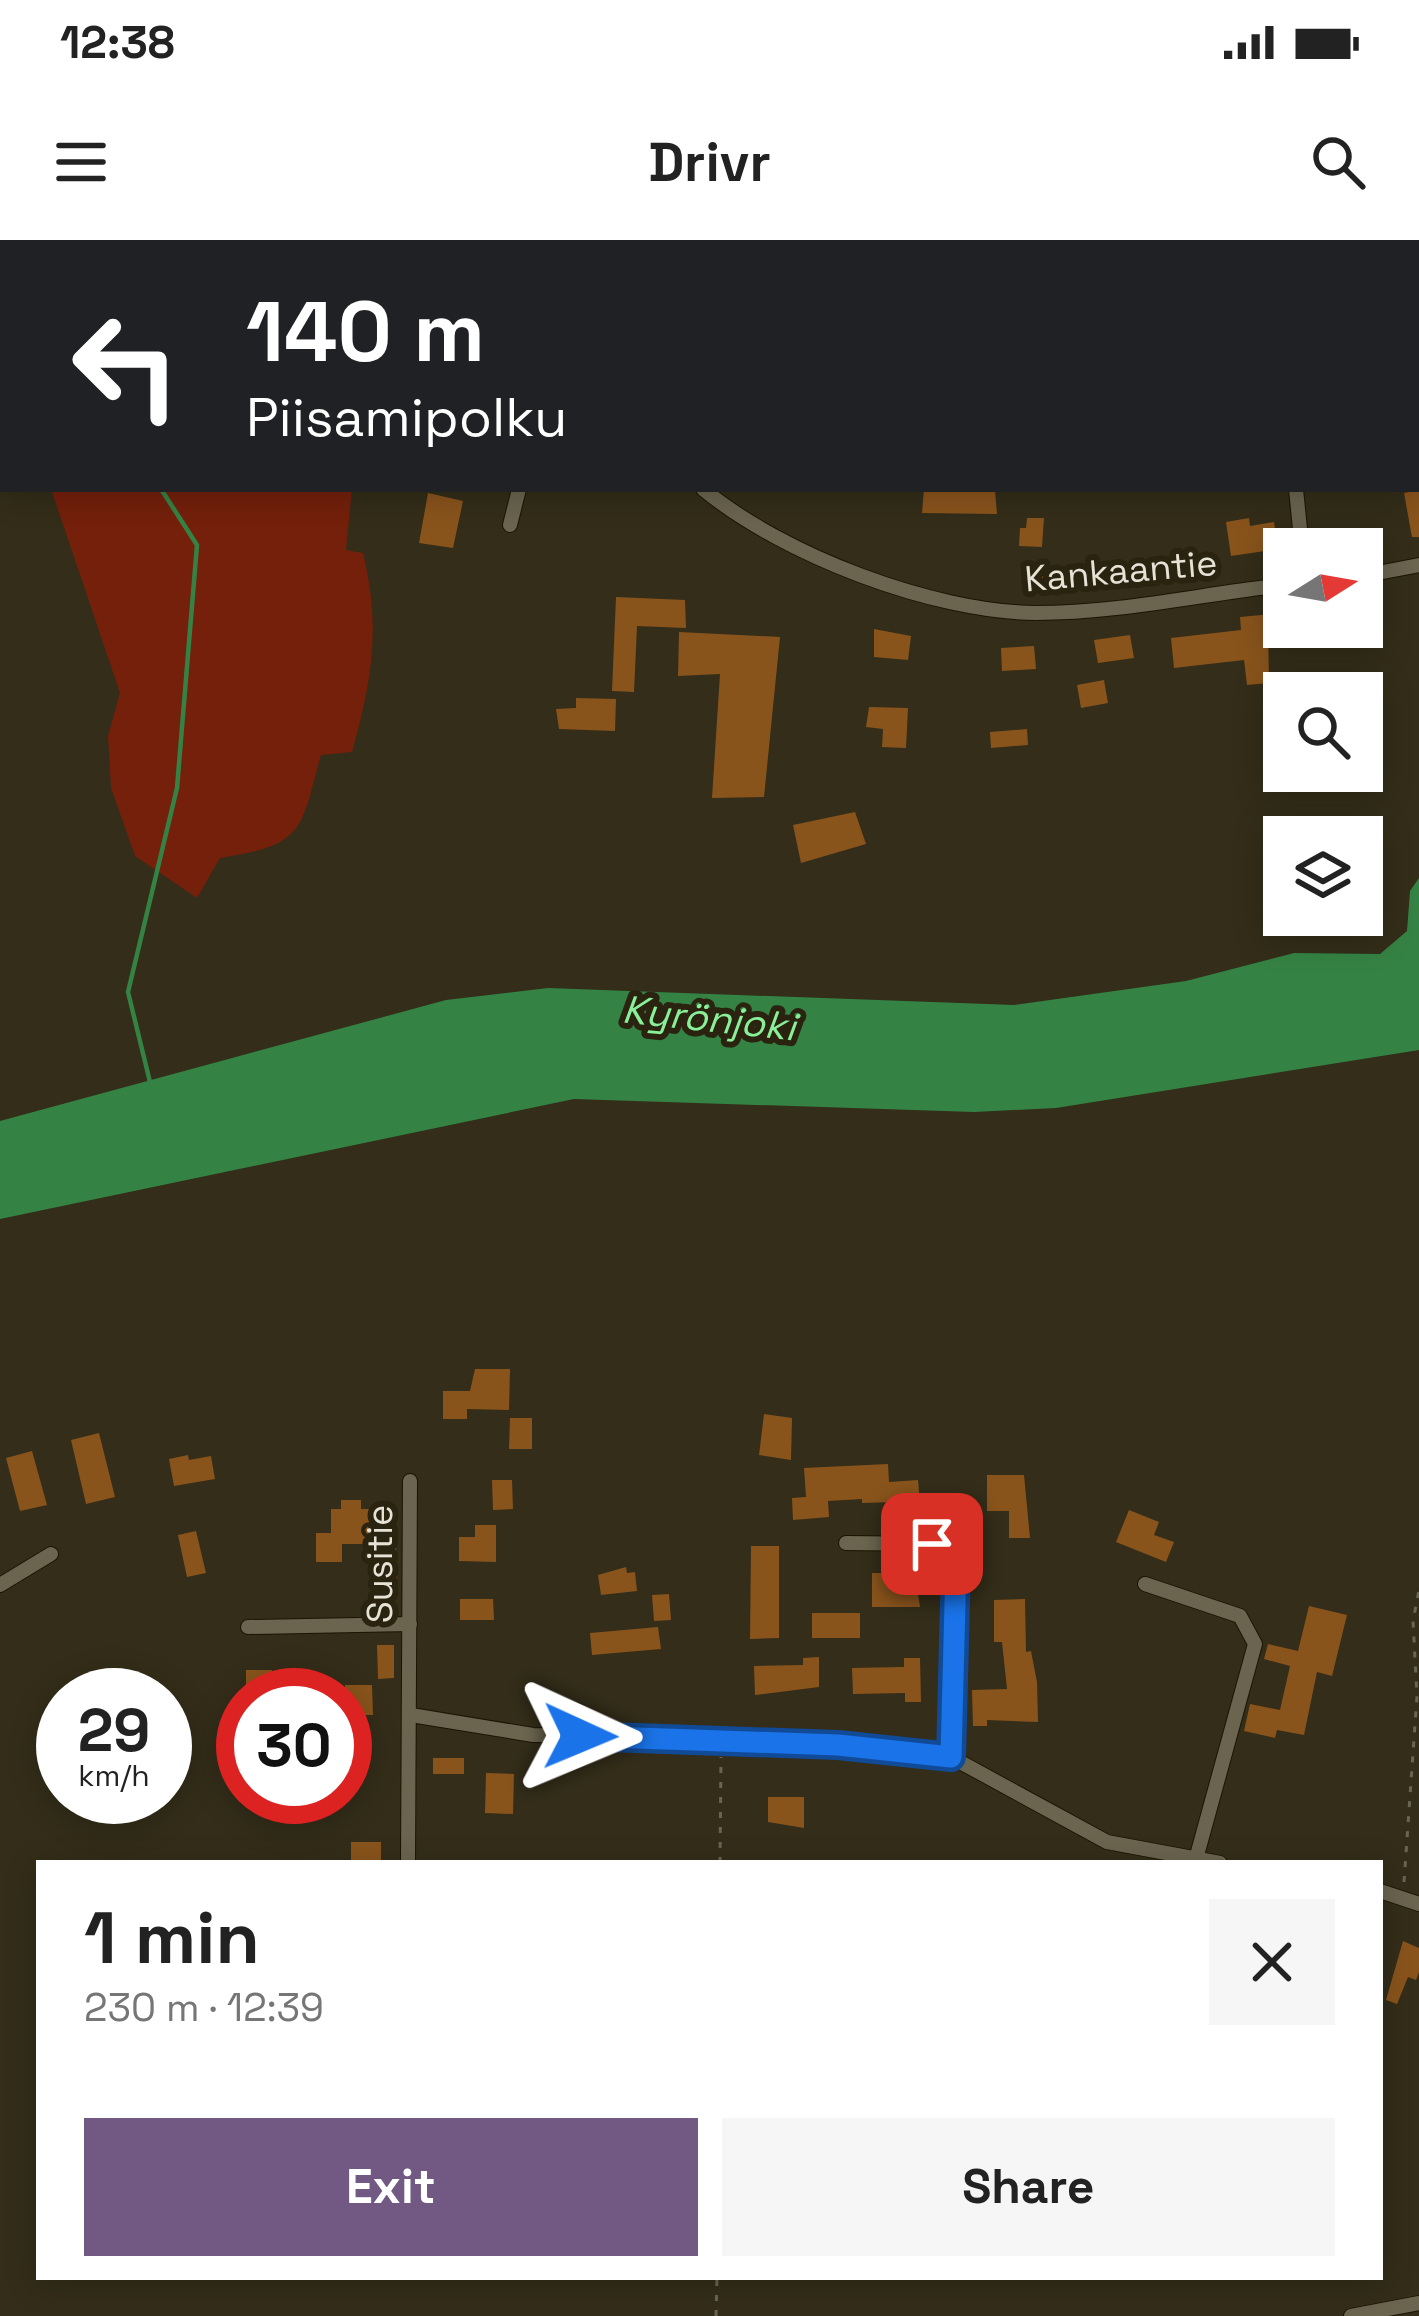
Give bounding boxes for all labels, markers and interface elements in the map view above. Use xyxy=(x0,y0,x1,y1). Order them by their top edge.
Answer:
text: 12:38 xyxy=(60,14,175,71)
text: Drivr xyxy=(648,128,771,197)
icon: menu xyxy=(48,129,114,195)
icon: search xyxy=(1305,129,1371,195)
text: 140 m xyxy=(246,278,485,386)
icon: left xyxy=(48,288,204,444)
text: Piisamipolku xyxy=(246,383,567,452)
north arrow xyxy=(1263,528,1383,648)
map controls xyxy=(1263,528,1383,936)
street label: Kankaantie xyxy=(1023,540,1219,602)
button: search xyxy=(1263,672,1383,792)
button: layers xyxy=(1263,816,1383,936)
water label: Kyrönjoki xyxy=(620,985,802,1052)
pin xyxy=(881,1493,983,1595)
street label: Susitie xyxy=(357,1505,403,1623)
icon: arrive xyxy=(899,1511,965,1577)
speed limit sign: 30 xyxy=(216,1668,372,1824)
position arrow xyxy=(517,1673,643,1799)
text: 29 xyxy=(78,1692,150,1769)
text: km/h xyxy=(78,1756,150,1795)
text: 1 min xyxy=(84,1892,260,1984)
button: close xyxy=(1209,1899,1335,2025)
text: 230 m · 12:39 xyxy=(84,1983,324,2032)
button: Exit xyxy=(84,2118,698,2256)
button: Share xyxy=(722,2118,1335,2256)

